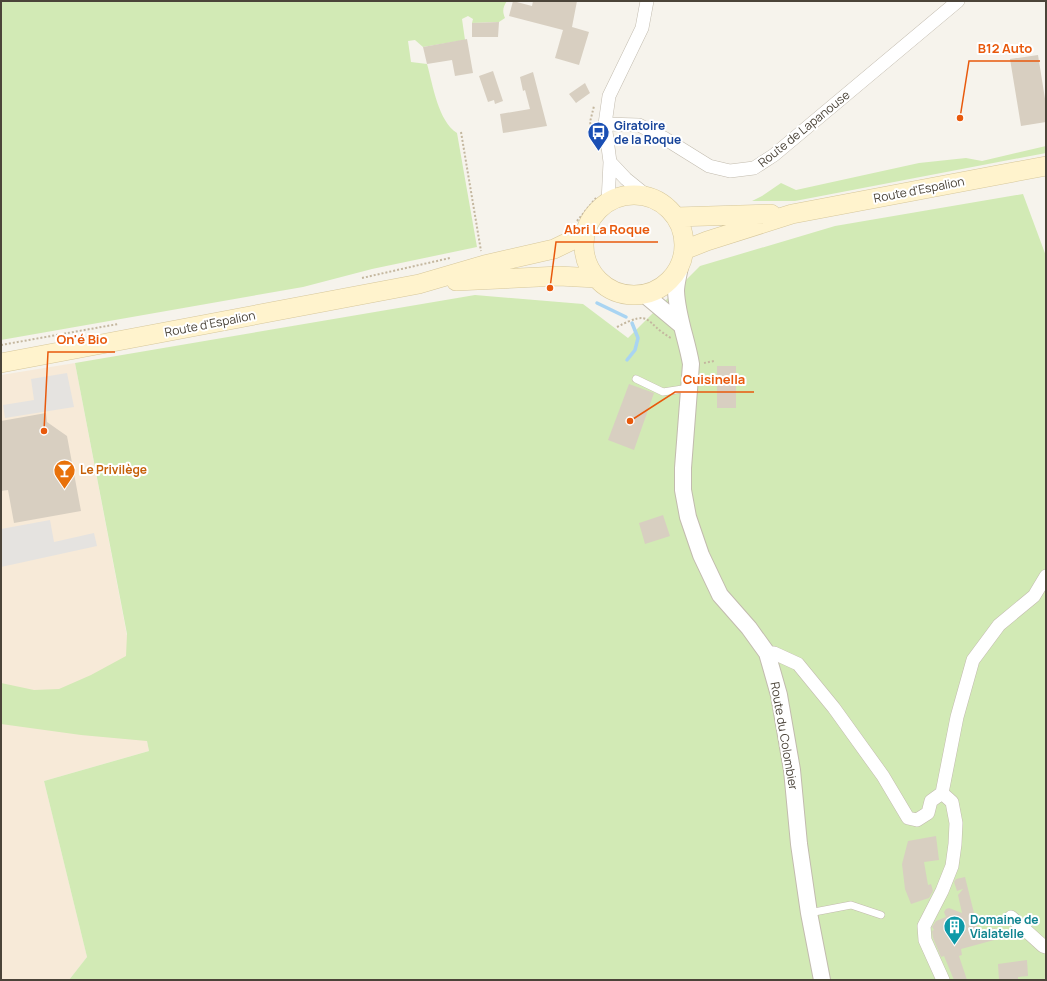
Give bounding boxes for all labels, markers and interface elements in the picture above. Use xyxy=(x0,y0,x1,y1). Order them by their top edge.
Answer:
callout: B12 Auto xyxy=(969,36,1040,61)
text: B12 Auto xyxy=(978,39,1032,57)
street label: Route de Lapanouse xyxy=(754,86,853,171)
place label: Giratoire de la Roque xyxy=(614,117,681,148)
bus stop icon: Giratoire de la Roque xyxy=(585,120,611,153)
street label: Route d'Espalion xyxy=(872,172,966,207)
callout: Abri La Roque xyxy=(556,217,658,242)
text: Abri La Roque xyxy=(564,220,650,238)
street label: Route d'Espalion xyxy=(163,306,257,341)
callout: On'é Bio xyxy=(48,327,115,352)
text: On'é Bio xyxy=(56,330,108,348)
callout: Cuisinella xyxy=(675,367,754,392)
text: Cuisinella xyxy=(683,370,745,388)
bar icon: Le Privilège xyxy=(51,457,77,490)
place label: Le Privilège xyxy=(80,461,147,478)
street label: Route du Colombier xyxy=(767,681,802,792)
place label: Domaine de Vialatelle xyxy=(970,911,1039,942)
building icon: Domaine de Vialatelle xyxy=(941,914,967,947)

